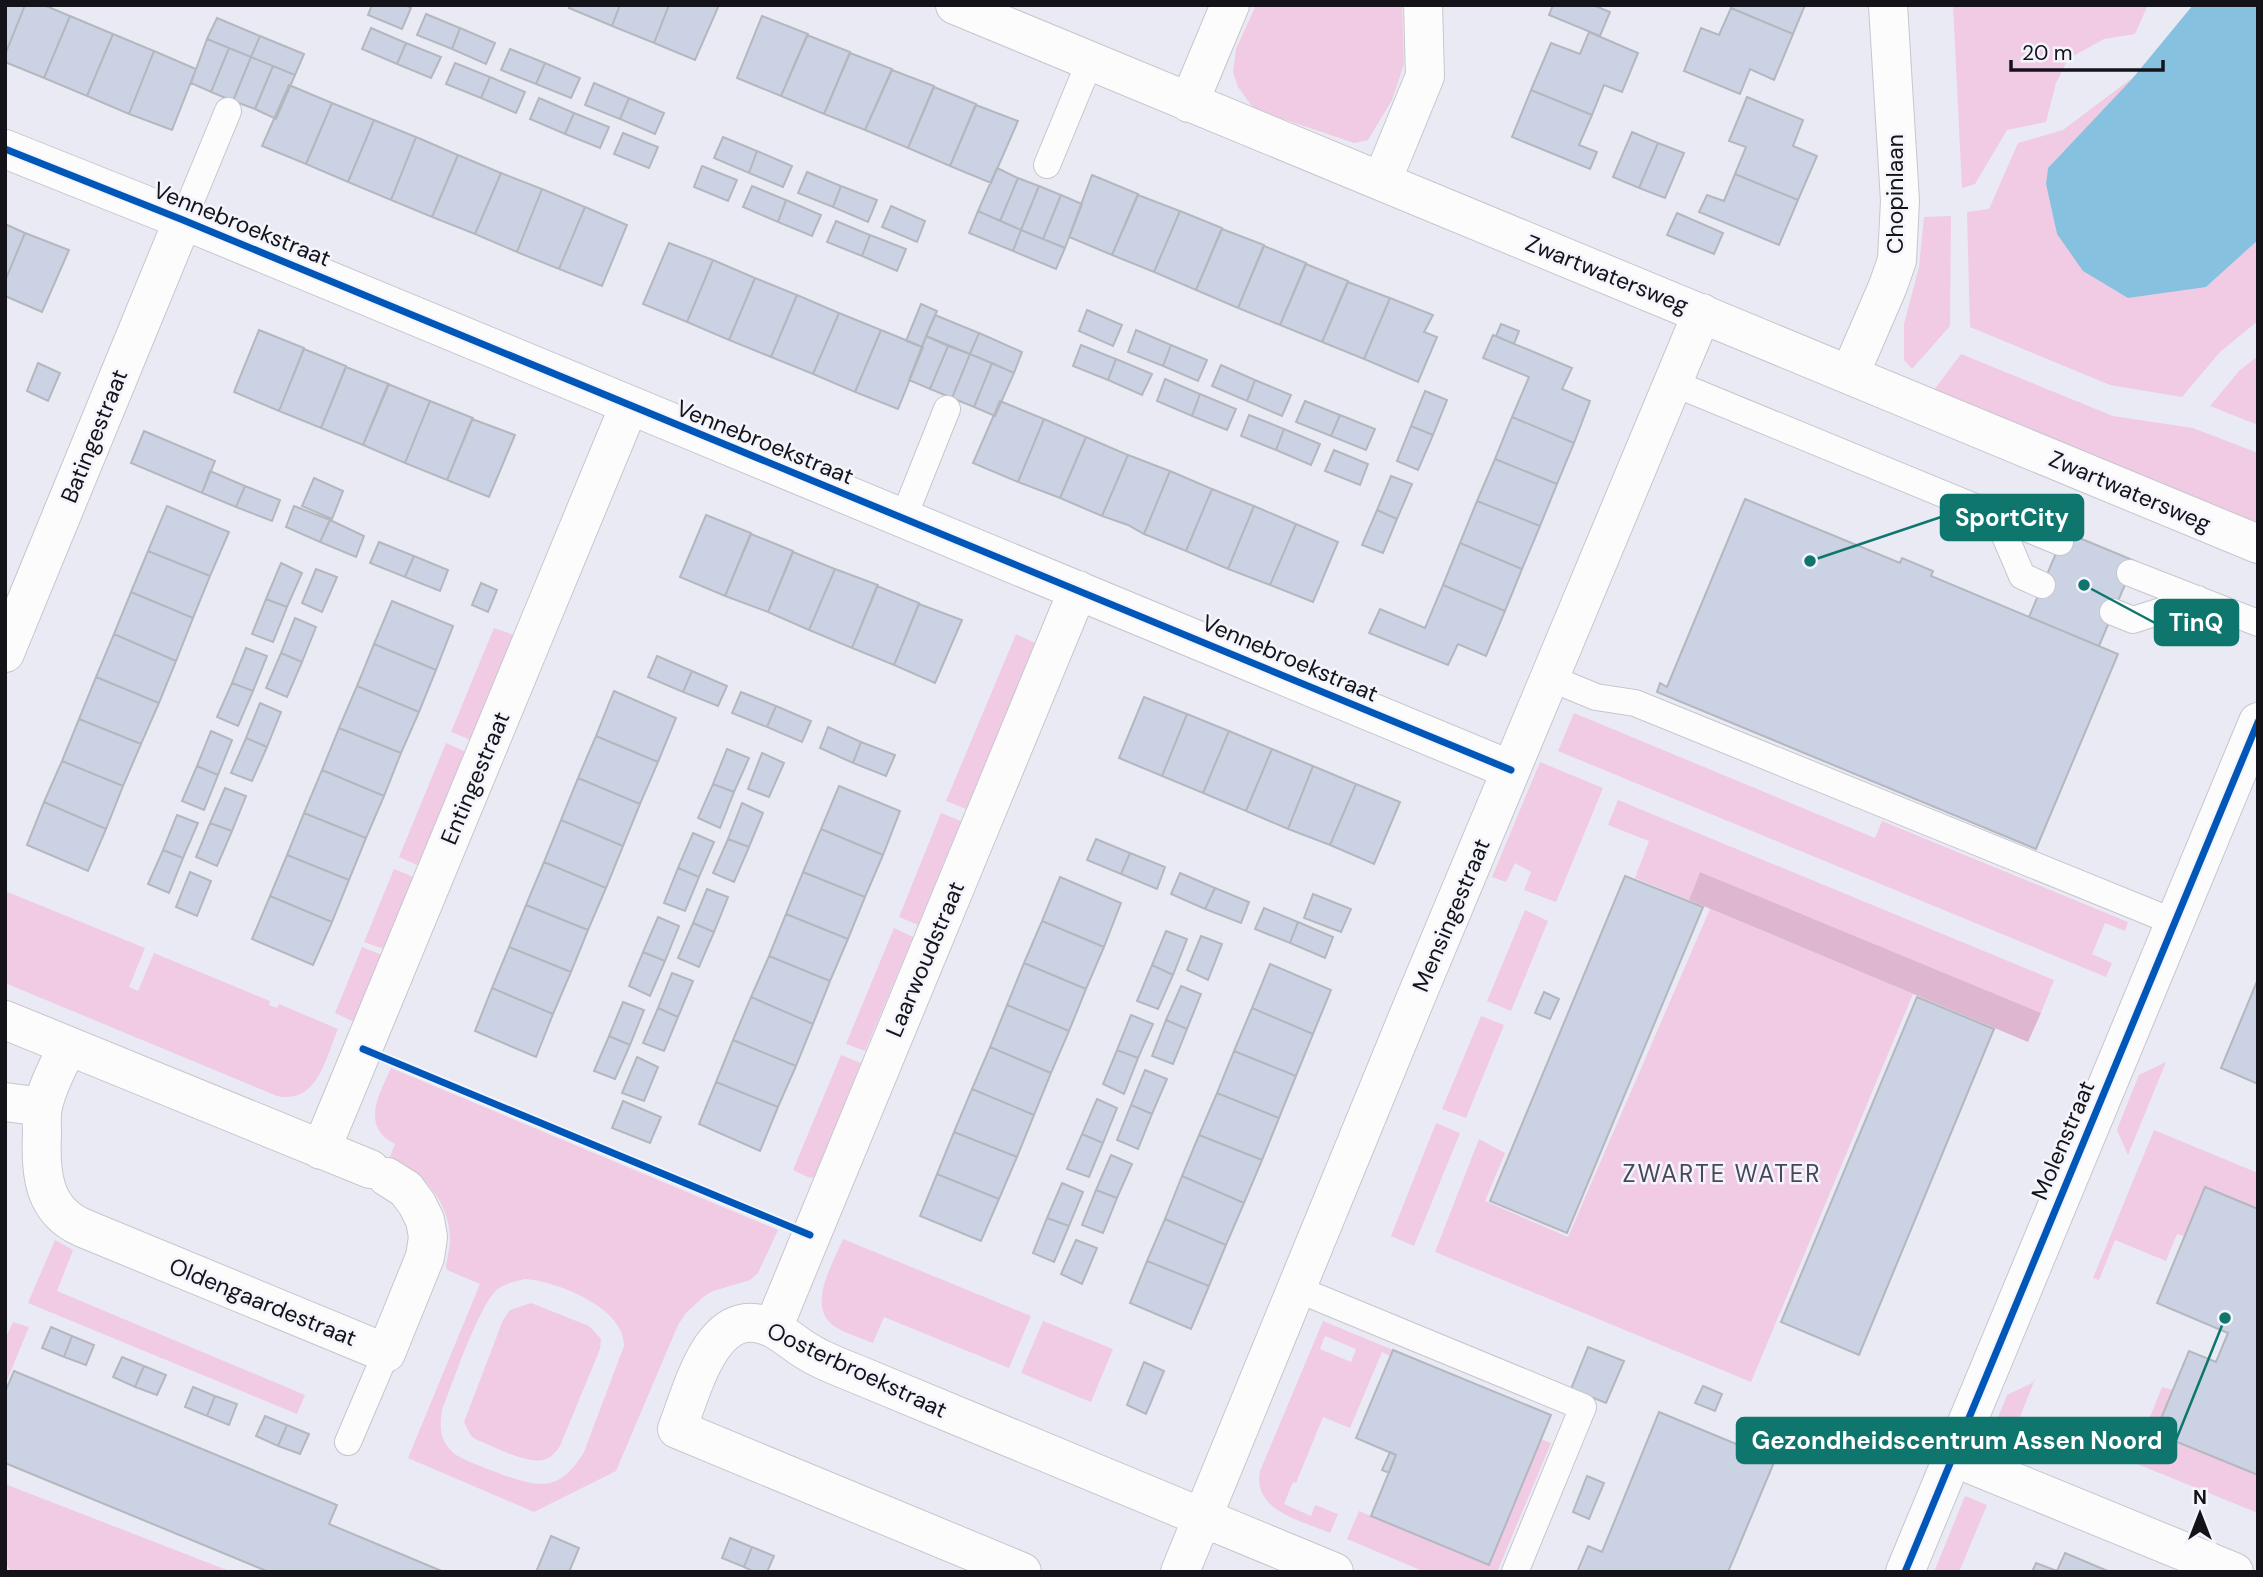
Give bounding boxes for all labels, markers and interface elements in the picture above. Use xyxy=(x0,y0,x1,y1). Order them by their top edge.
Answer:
scale bar xyxy=(2011,28,2163,72)
text: 20 m xyxy=(2022,39,2073,67)
street label: Chopinlaan xyxy=(1880,134,1910,254)
street label: Vennebroekstraat xyxy=(149,175,335,273)
street label: Zwartwatersweg xyxy=(1521,228,1693,320)
street label: Batingestraat xyxy=(54,365,134,507)
street label: Vennebroekstraat xyxy=(672,393,858,491)
street label: Zwartwatersweg xyxy=(2044,443,2216,539)
callout: SportCity xyxy=(1941,495,2083,540)
text: SportCity xyxy=(1955,502,2070,533)
callout: TinQ xyxy=(2155,600,2238,645)
street label: Vennebroekstraat xyxy=(1197,607,1383,709)
text: TinQ xyxy=(2169,607,2223,638)
street label: Entingestraat xyxy=(434,707,516,849)
street label: Mensingestraat xyxy=(1405,834,1497,996)
street label: Laarwoudstraat xyxy=(879,877,971,1041)
street label: Molenstraat xyxy=(2024,1076,2102,1204)
district label: ZWARTE WATER xyxy=(1622,1158,1822,1189)
street label: Oldengaardestraat xyxy=(165,1251,361,1353)
street label: Oosterbroekstraat xyxy=(762,1315,952,1425)
callout: Gezondheidscentrum Assen Noord xyxy=(1737,1418,2176,1463)
text: Gezondheidscentrum Assen Noord xyxy=(1751,1425,2163,1456)
north arrow xyxy=(2165,1479,2235,1549)
text: N xyxy=(2193,1485,2207,1510)

